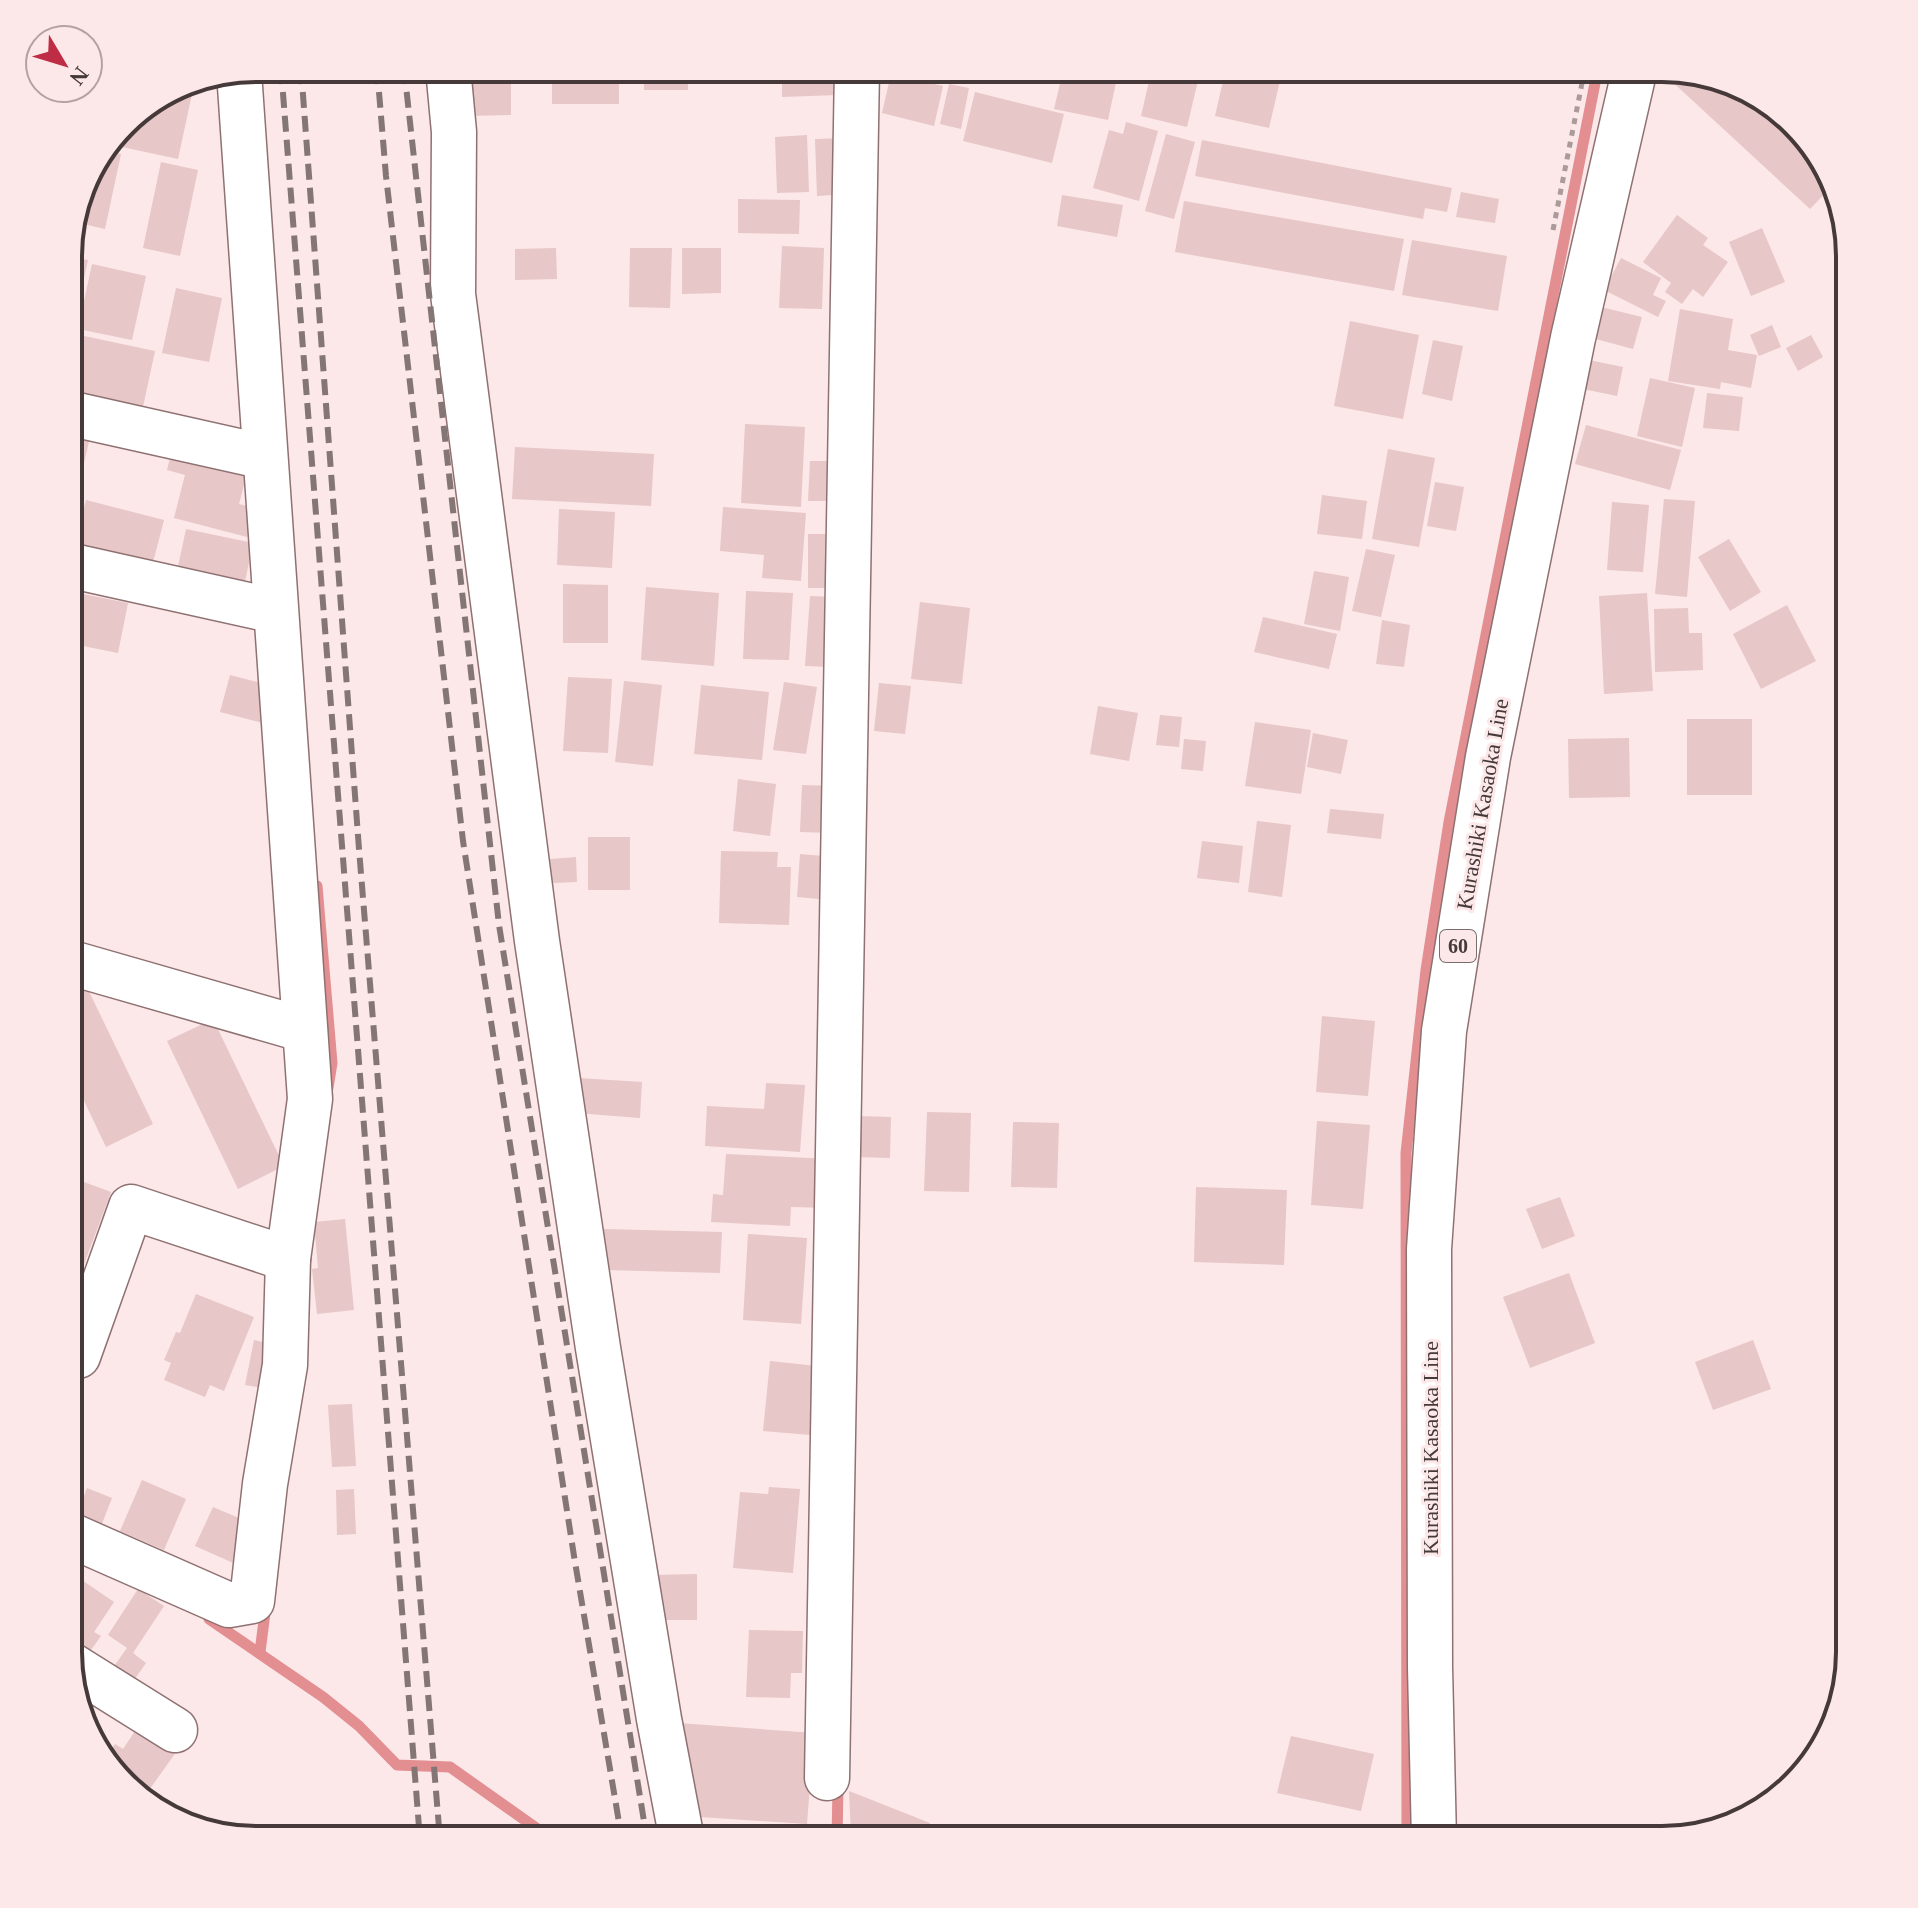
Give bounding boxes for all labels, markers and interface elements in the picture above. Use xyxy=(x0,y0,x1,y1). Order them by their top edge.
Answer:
north arrow xyxy=(24,24,104,104)
text: N xyxy=(65,62,94,90)
street label: Kurashiki Kasaoka Line xyxy=(1452,697,1513,912)
road number: 60 xyxy=(1440,930,1476,962)
street label: Kurashiki Kasaoka Line xyxy=(1418,1341,1443,1555)

